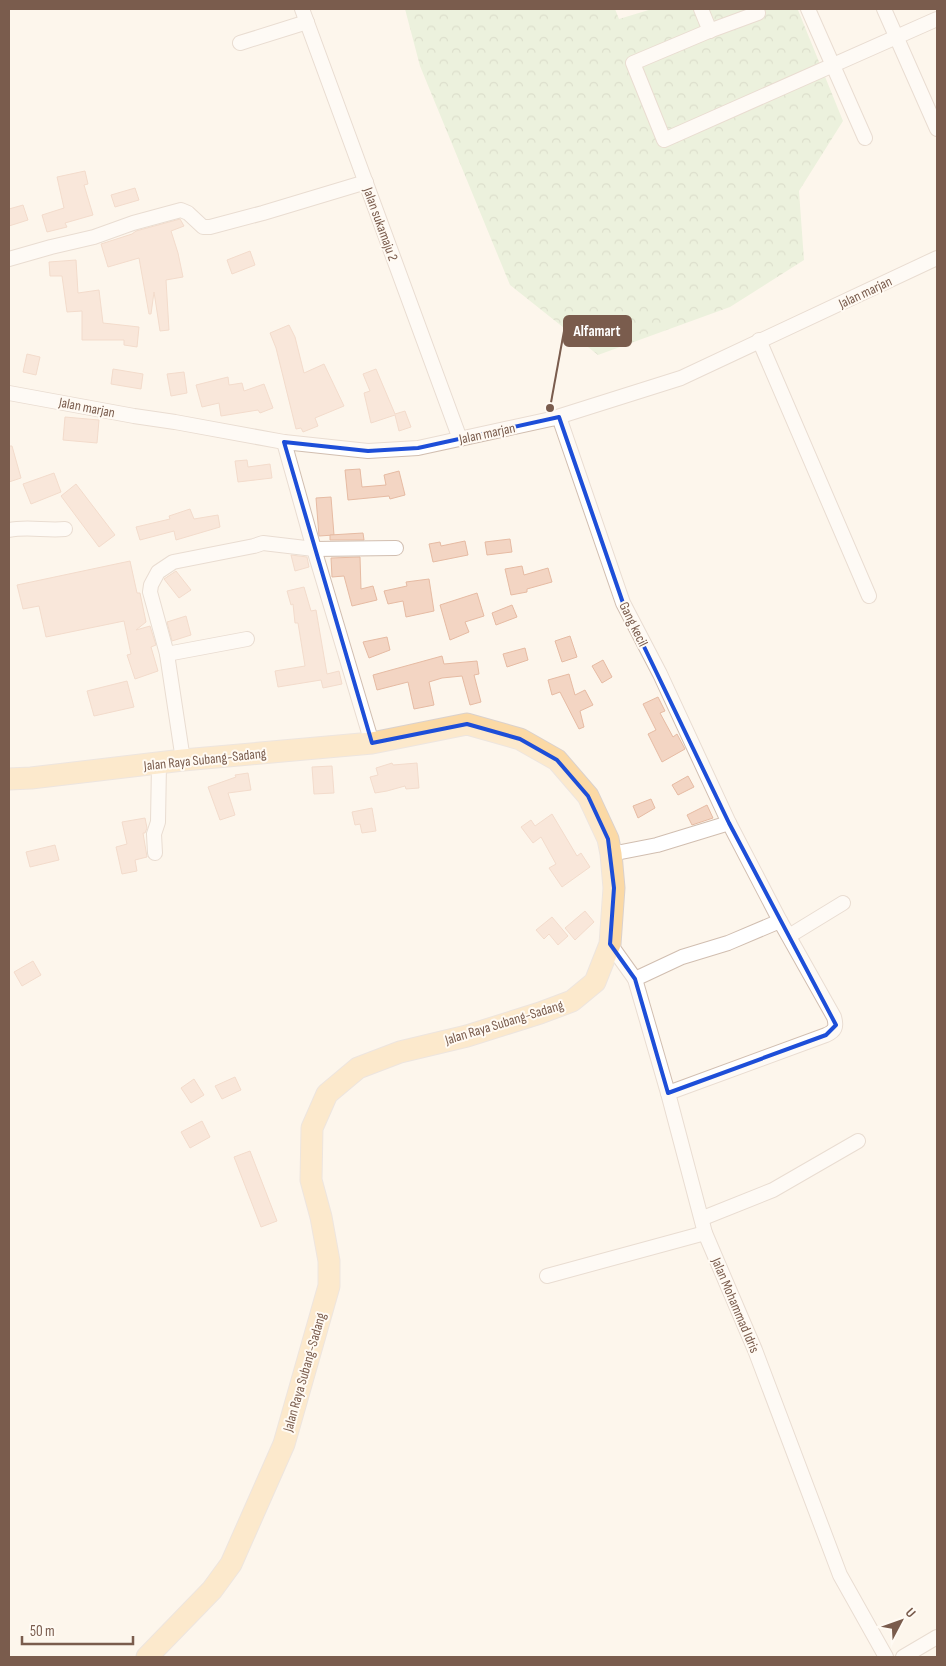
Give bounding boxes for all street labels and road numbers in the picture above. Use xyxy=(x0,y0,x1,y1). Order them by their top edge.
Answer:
street label: Jalan sukamaju 2 xyxy=(359,184,402,263)
street label: Jalan marjan xyxy=(835,273,895,313)
street label: Jalan marjan xyxy=(56,394,116,421)
street label: Jalan marjan xyxy=(457,419,517,448)
street label: Gang kecil xyxy=(615,599,652,649)
street label: Jalan Raya Subang-Sadang xyxy=(142,745,268,774)
street label: Jalan Raya Subang-Sadang xyxy=(442,996,566,1049)
street label: Jalan Mohammad Idris xyxy=(707,1254,763,1355)
street label: Jalan Raya Subang-Sadang xyxy=(279,1310,330,1435)

